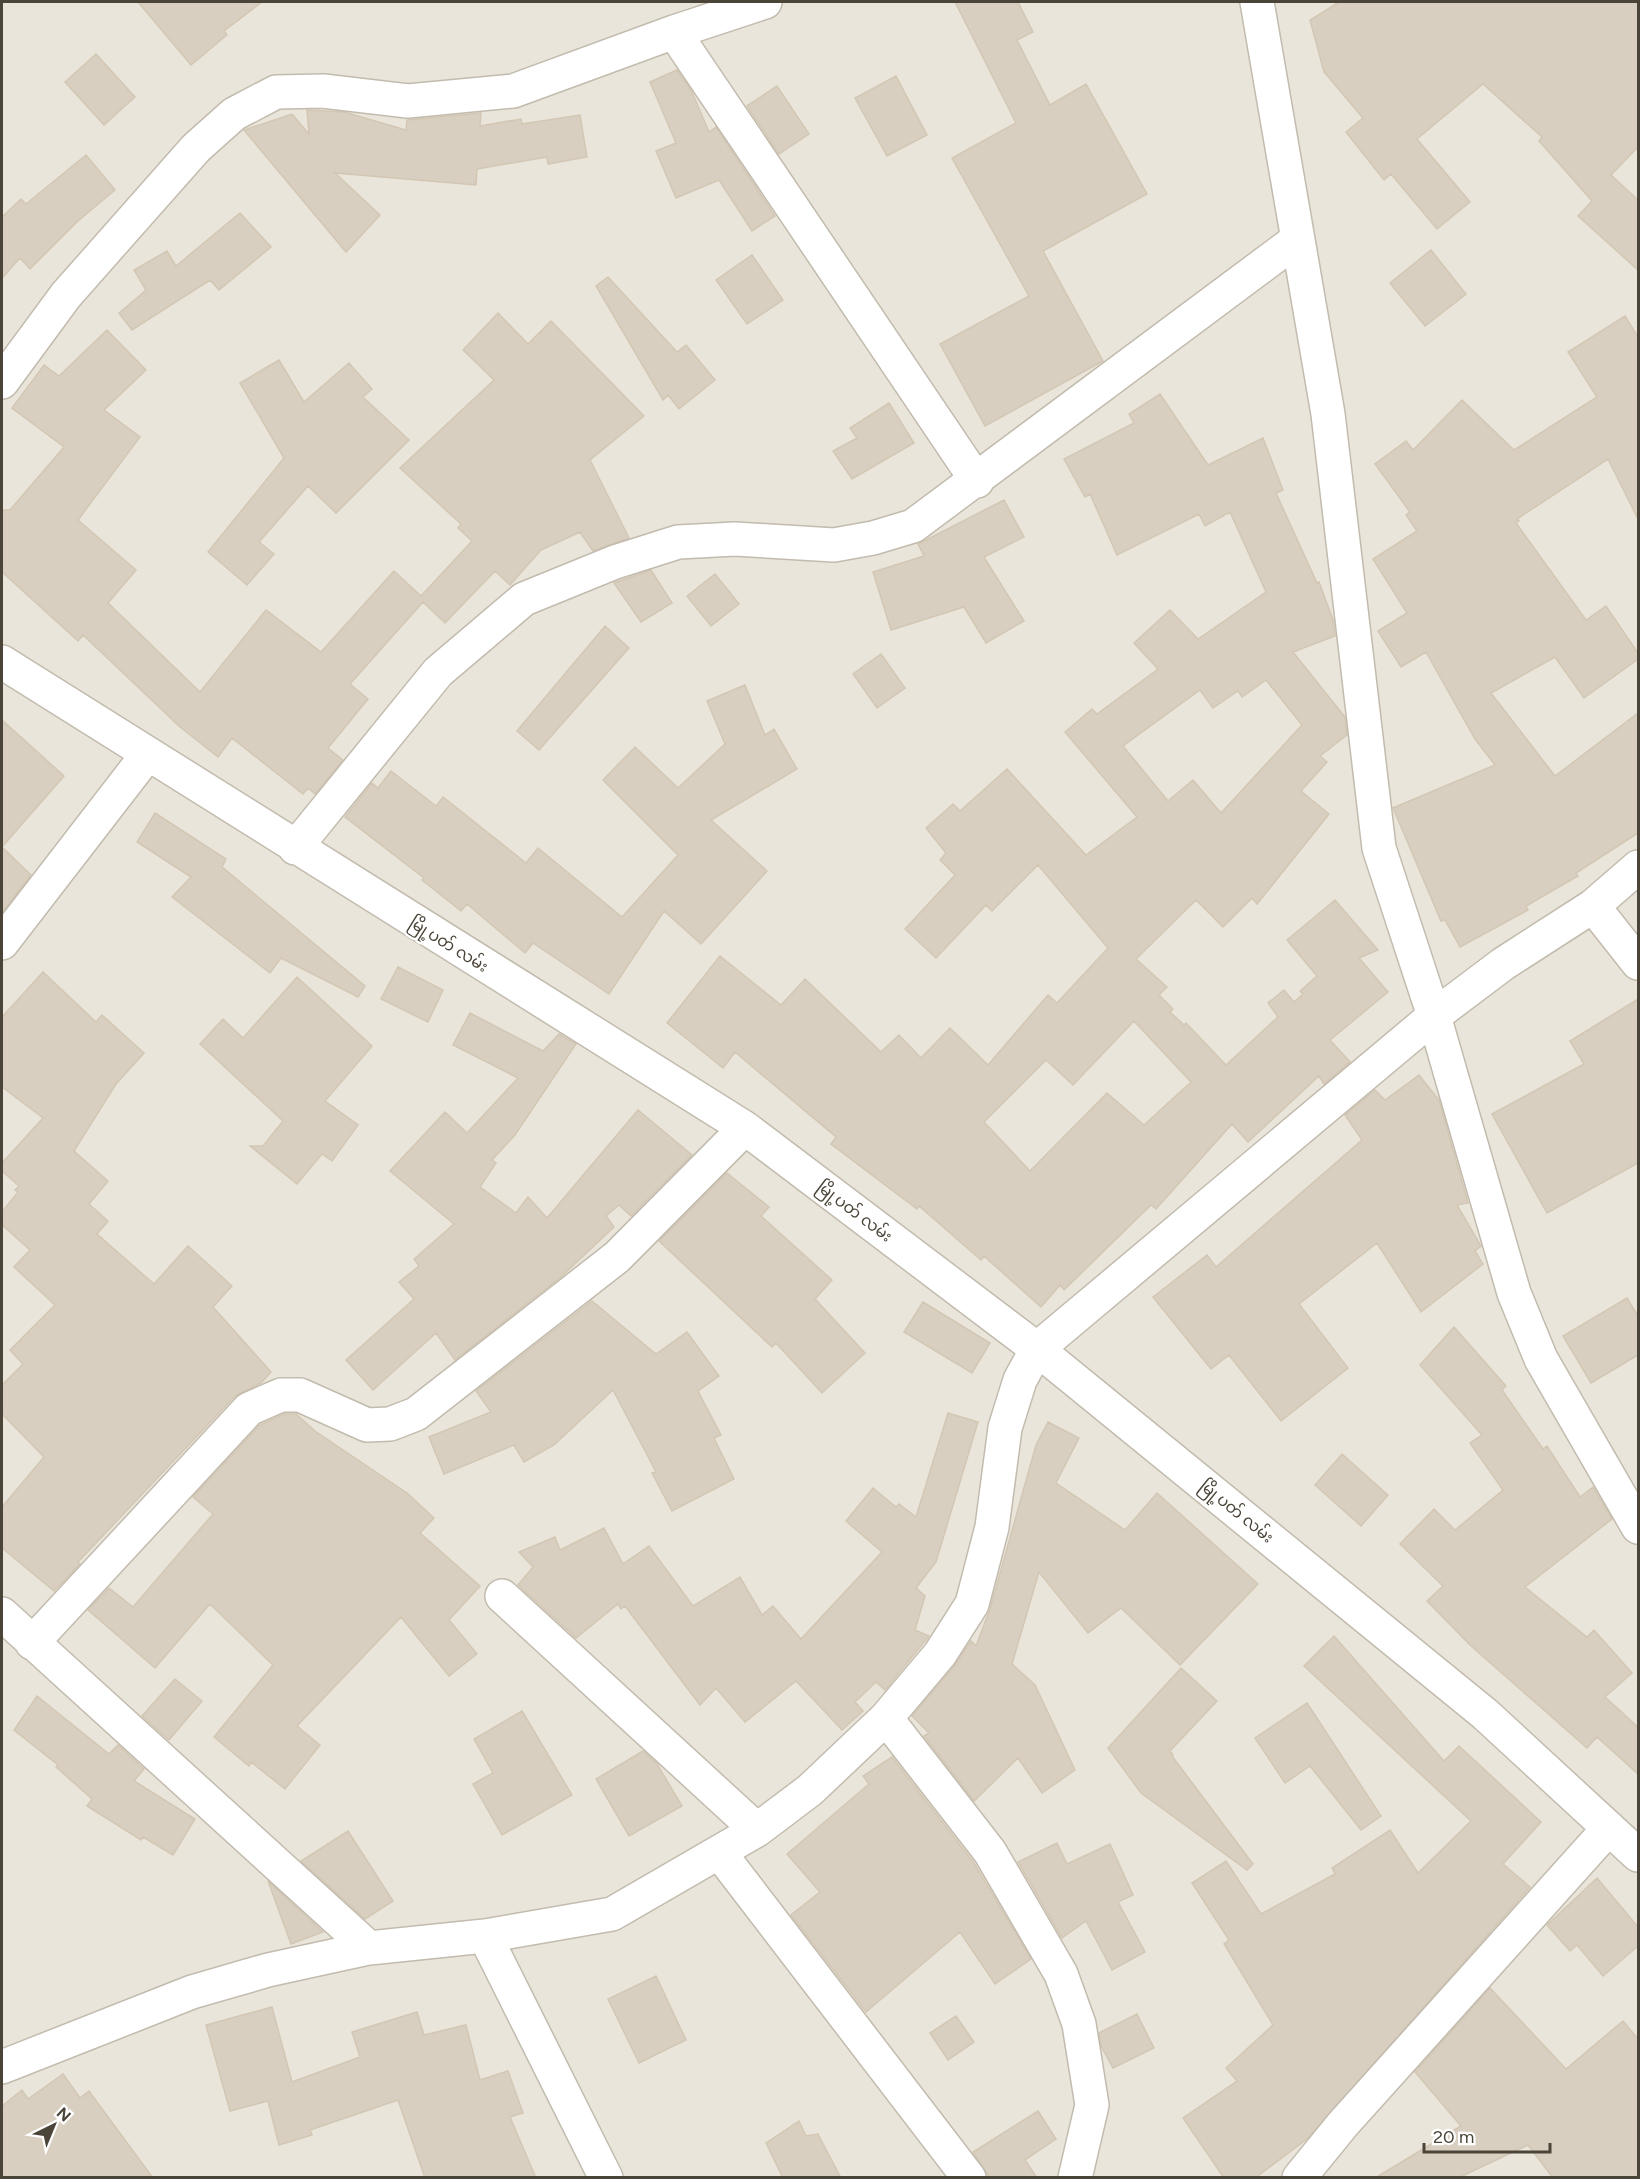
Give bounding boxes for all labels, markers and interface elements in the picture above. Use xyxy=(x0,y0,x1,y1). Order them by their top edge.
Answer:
street label: မြို့ပတ် လမ်း xyxy=(404,911,493,979)
street label: မြို့ပတ် လမ်း xyxy=(811,1175,897,1249)
street label: မြို့ပတ် လမ်း xyxy=(1194,1474,1279,1550)
north arrow xyxy=(24,2095,84,2155)
text: N xyxy=(53,2103,75,2126)
scale bar xyxy=(1424,2116,1550,2154)
text: 20 m xyxy=(1433,2126,1474,2148)

